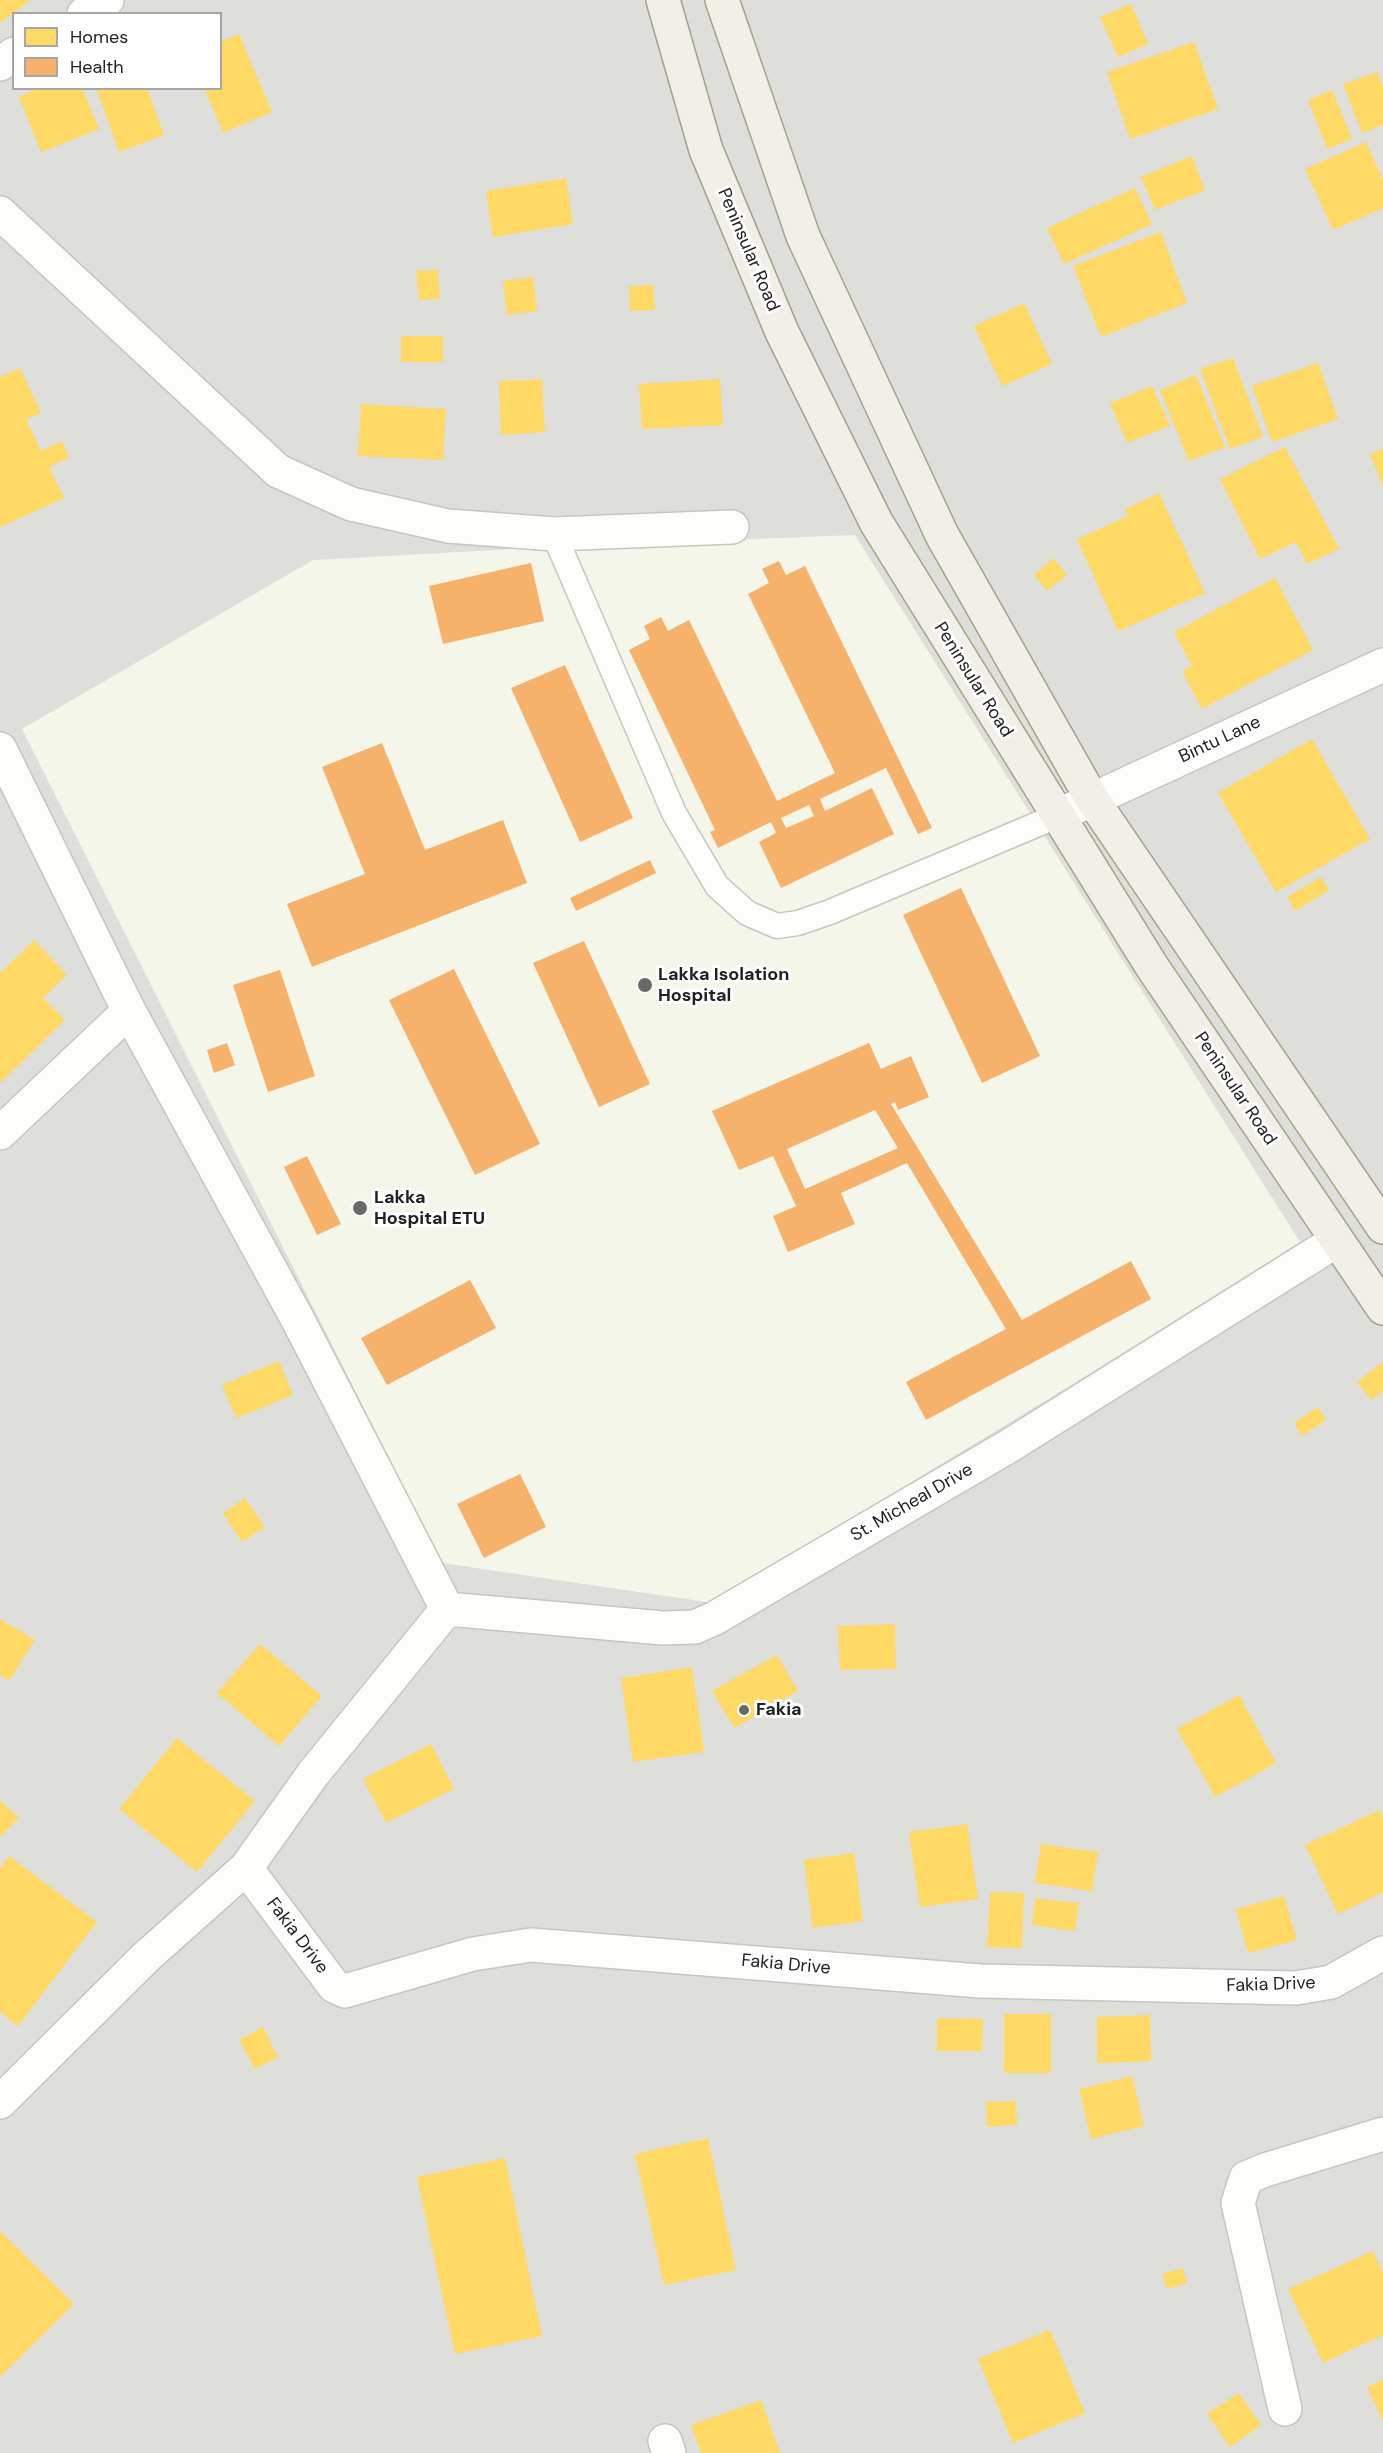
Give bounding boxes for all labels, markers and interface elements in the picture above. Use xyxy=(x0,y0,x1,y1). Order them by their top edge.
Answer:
legend xyxy=(12,12,222,90)
text: Homes xyxy=(70,25,128,49)
text: Health xyxy=(70,55,124,79)
street label: Peninsular Road xyxy=(712,185,784,315)
street label: Peninsular Road xyxy=(929,618,1017,742)
street label: Bintu Lane xyxy=(1176,712,1264,768)
place label: Lakka Isolation Hospital xyxy=(658,964,789,1006)
marker: Lakka Isolation Hospital xyxy=(636,976,654,994)
street label: Peninsular Road xyxy=(1189,1028,1281,1150)
place label: Lakka Hospital ETU xyxy=(374,1187,485,1230)
marker: Lakka Hospital ETU xyxy=(351,1199,369,1217)
street label: St. Micheal Drive xyxy=(847,1459,977,1547)
place label: Fakia xyxy=(756,1699,802,1721)
marker: Fakia xyxy=(737,1703,751,1717)
street label: Fakia Drive xyxy=(261,1894,333,1978)
street label: Fakia Drive xyxy=(741,1950,831,1980)
street label: Fakia Drive xyxy=(1226,1973,1316,1997)

